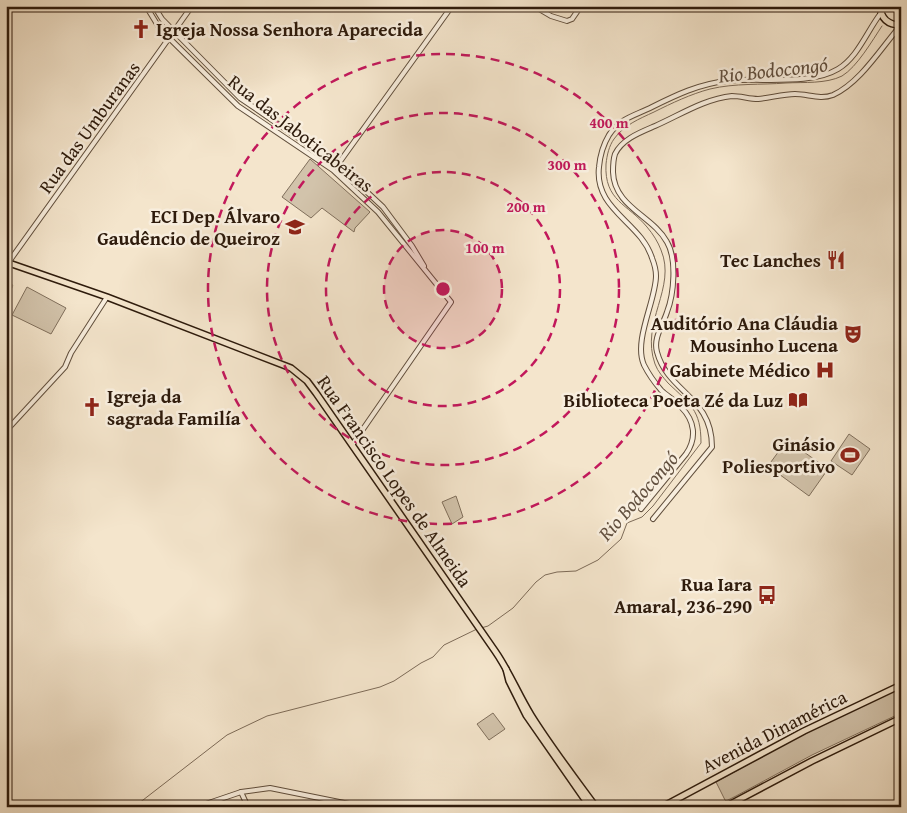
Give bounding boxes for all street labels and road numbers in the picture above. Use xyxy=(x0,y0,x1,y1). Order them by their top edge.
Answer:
street label: Rua das Umburanas xyxy=(31,55,147,199)
street label: Rua das Jaboticabeiras xyxy=(222,67,380,199)
street label: Rua Francisco Lopes de Almeida xyxy=(311,369,479,593)
street label: Avenida Dinamérica xyxy=(697,682,851,780)

